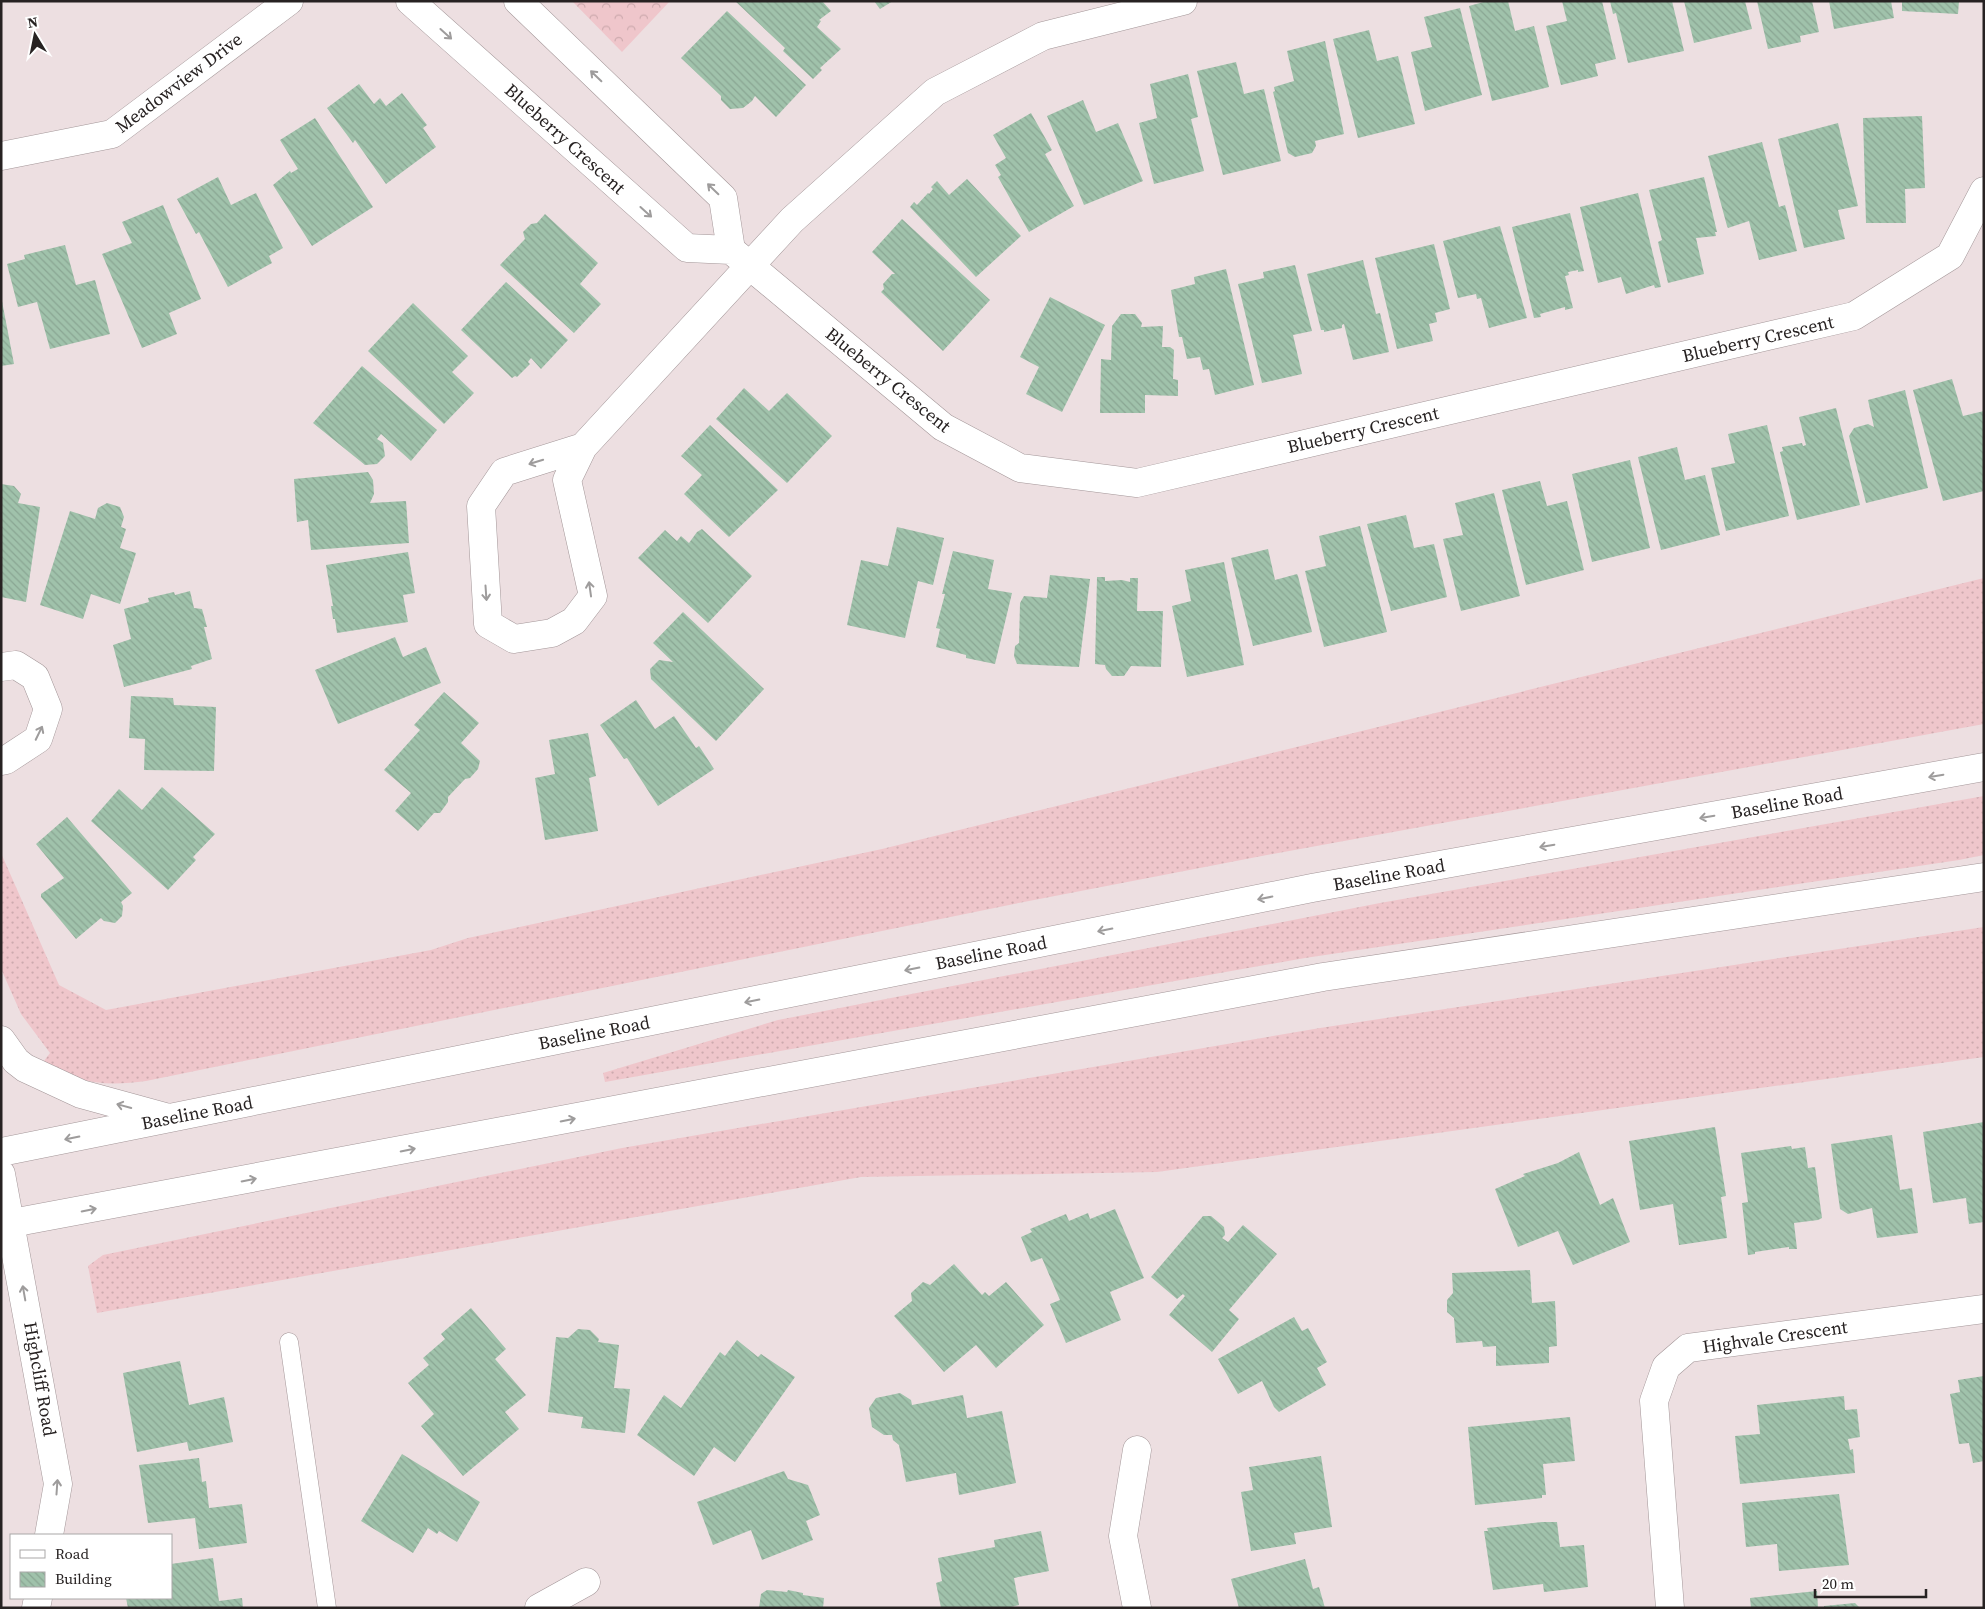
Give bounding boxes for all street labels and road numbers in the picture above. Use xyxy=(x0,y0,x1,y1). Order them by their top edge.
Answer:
street label: Meadowview Drive xyxy=(110,27,247,139)
street label: Blueberry Crescent xyxy=(500,78,631,200)
street label: Blueberry Crescent xyxy=(1680,309,1836,368)
street label: Blueberry Crescent xyxy=(820,321,956,438)
street label: Blueberry Crescent xyxy=(1285,400,1441,459)
street label: Baseline Road xyxy=(1729,780,1845,825)
street label: Baseline Road xyxy=(1331,852,1447,897)
street label: Baseline Road xyxy=(933,929,1049,976)
street label: Baseline Road xyxy=(536,1009,652,1056)
street label: Baseline Road xyxy=(139,1089,255,1136)
street label: Highvale Crescent xyxy=(1701,1314,1849,1359)
street label: Highcliff Road xyxy=(18,1320,63,1438)

